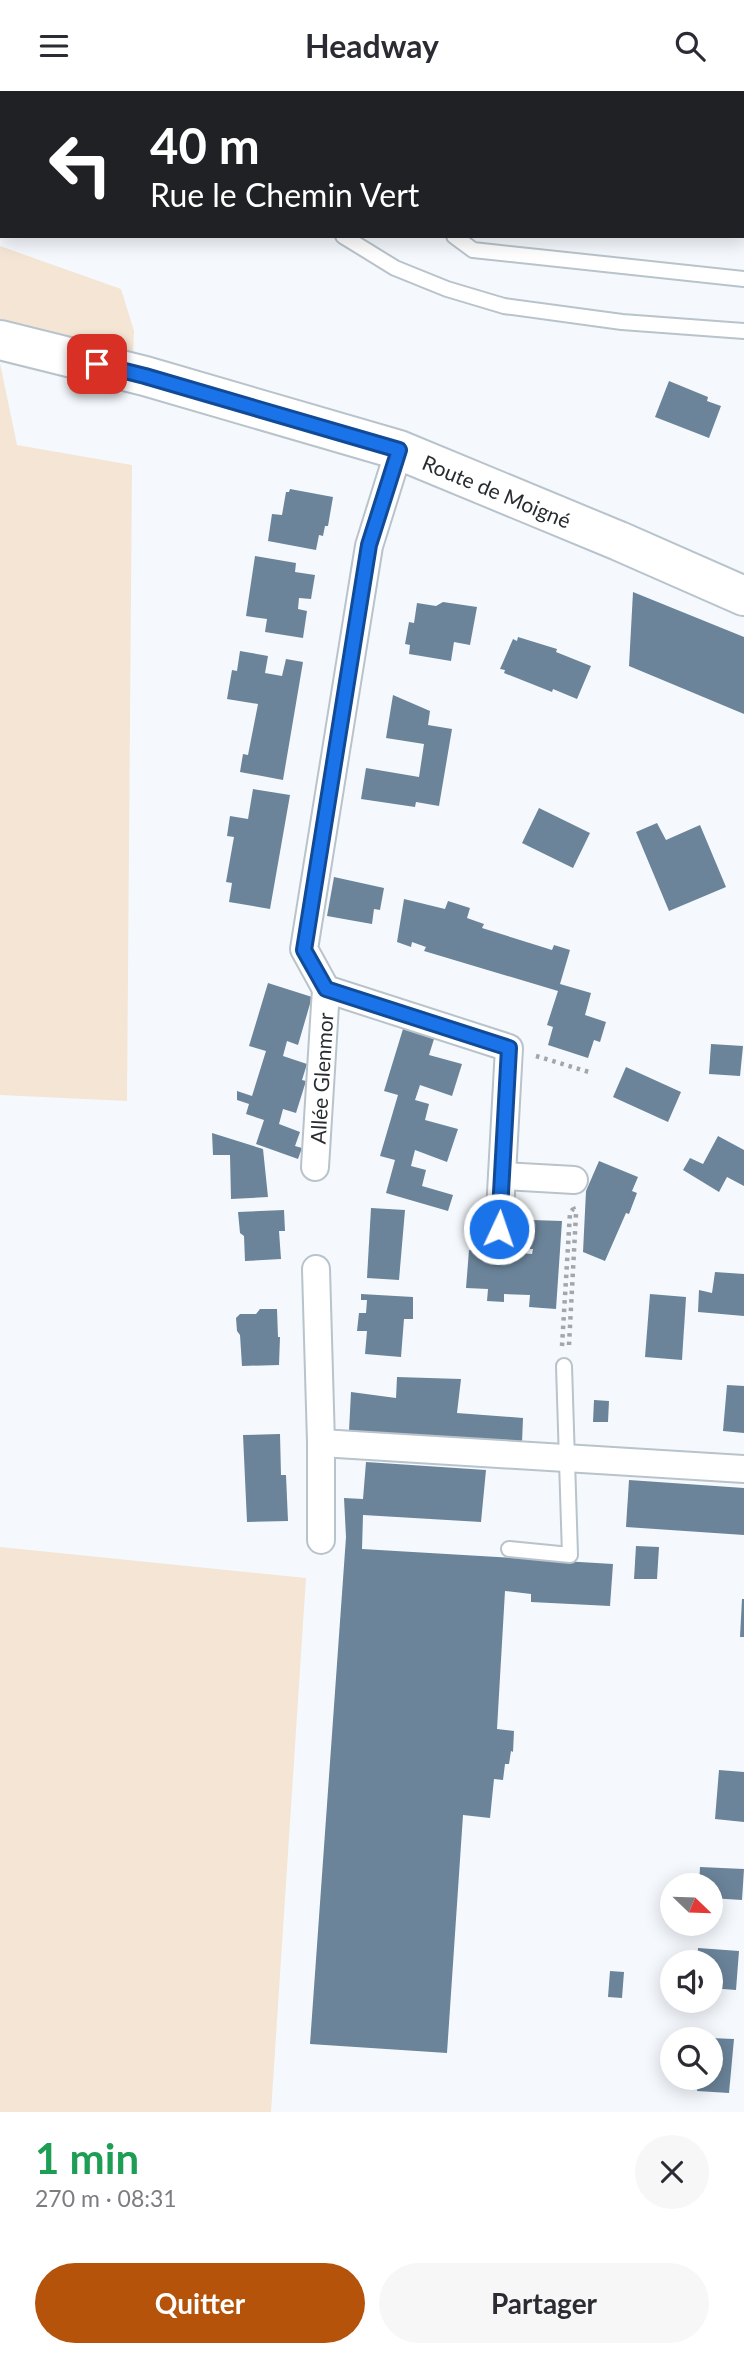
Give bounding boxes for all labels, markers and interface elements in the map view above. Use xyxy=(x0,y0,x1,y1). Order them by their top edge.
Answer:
text: Headway xyxy=(305,26,439,65)
icon: menu xyxy=(35,27,73,65)
icon: search xyxy=(671,27,709,65)
text: 40 m xyxy=(150,116,260,174)
icon: left xyxy=(35,119,126,210)
text: Rue le Chemin Vert xyxy=(150,175,419,214)
pin xyxy=(67,334,127,394)
icon: arrive xyxy=(78,345,116,383)
street label: Route de Moigné xyxy=(419,449,575,532)
street label: Allée Glenmor xyxy=(304,1011,337,1145)
position arrow xyxy=(462,1192,536,1266)
north arrow xyxy=(660,1873,723,1935)
map controls xyxy=(660,1873,723,2090)
button: sound xyxy=(660,1950,723,2013)
button: search xyxy=(660,2027,723,2090)
text: 1 min xyxy=(35,2133,139,2183)
button: close xyxy=(635,2135,709,2209)
text: 270 m · 08:31 xyxy=(35,2184,177,2212)
button: Quitter xyxy=(35,2263,365,2343)
button: Partager xyxy=(379,2263,709,2343)

